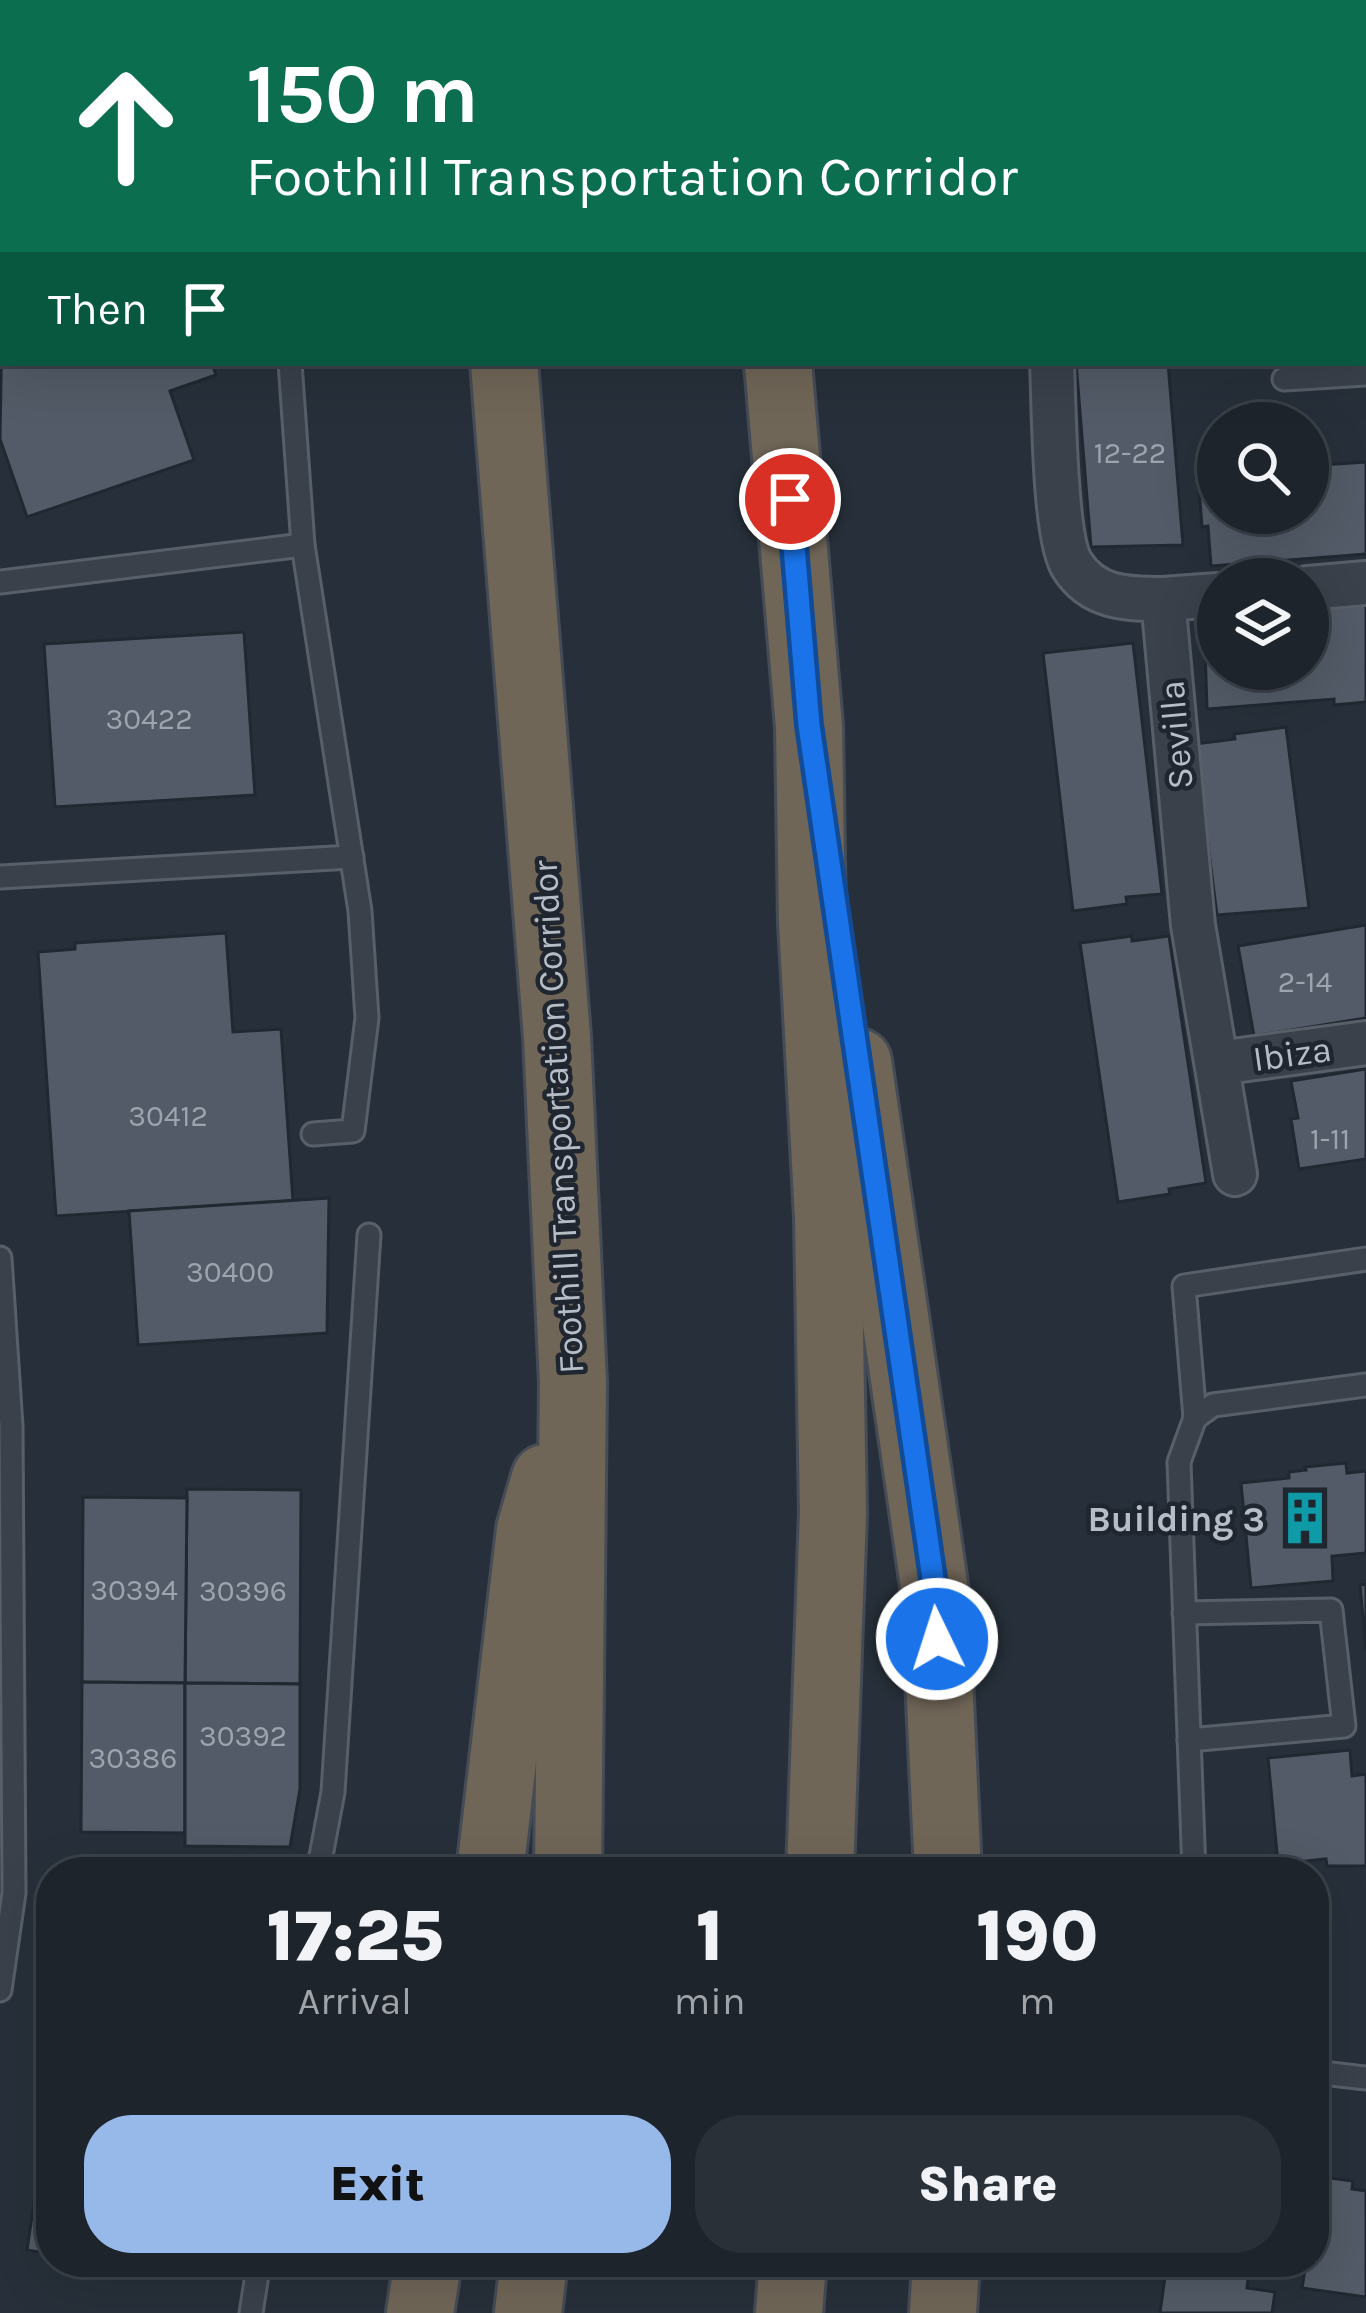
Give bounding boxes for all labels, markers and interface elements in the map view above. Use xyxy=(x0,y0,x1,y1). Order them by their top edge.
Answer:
text: 150 m xyxy=(246,45,479,143)
icon: ahead xyxy=(48,48,204,204)
text: Foothill Transportation Corridor xyxy=(246,145,1018,209)
icon: arrive xyxy=(172,276,238,342)
text: Then xyxy=(48,283,148,335)
map controls xyxy=(1197,402,1329,690)
button: search xyxy=(1197,402,1329,534)
house number: 12-22 xyxy=(1094,435,1166,471)
pin xyxy=(739,448,841,550)
icon: arrive xyxy=(757,466,823,532)
button: layers xyxy=(1197,558,1329,690)
street label: Sevilla xyxy=(1150,679,1202,791)
house number: 30422 xyxy=(105,701,193,737)
street label: Foothill Transportation Corridor xyxy=(524,858,592,1375)
house number: 2-14 xyxy=(1278,964,1332,1000)
street label: Ibiza xyxy=(1250,1028,1334,1080)
house number: 30412 xyxy=(128,1098,208,1134)
house number: 1-11 xyxy=(1310,1121,1350,1157)
house number: 30400 xyxy=(186,1254,274,1290)
building icon: Building 3 xyxy=(1276,1489,1334,1547)
place label: Building 3 xyxy=(1088,1498,1265,1541)
house number: 30394 xyxy=(90,1572,178,1608)
house number: 30396 xyxy=(199,1573,287,1609)
position arrow xyxy=(874,1576,1000,1702)
house number: 30392 xyxy=(199,1718,287,1754)
house number: 30386 xyxy=(89,1740,177,1776)
text: 17:25 xyxy=(267,1894,443,1978)
text: 1 xyxy=(696,1894,724,1978)
text: 190 xyxy=(976,1894,1098,1978)
text: Arrival xyxy=(298,1978,412,2024)
text: min xyxy=(674,1978,746,2024)
text: m xyxy=(1019,1978,1056,2024)
button: Exit xyxy=(84,2115,671,2253)
button: Share xyxy=(695,2115,1281,2253)

